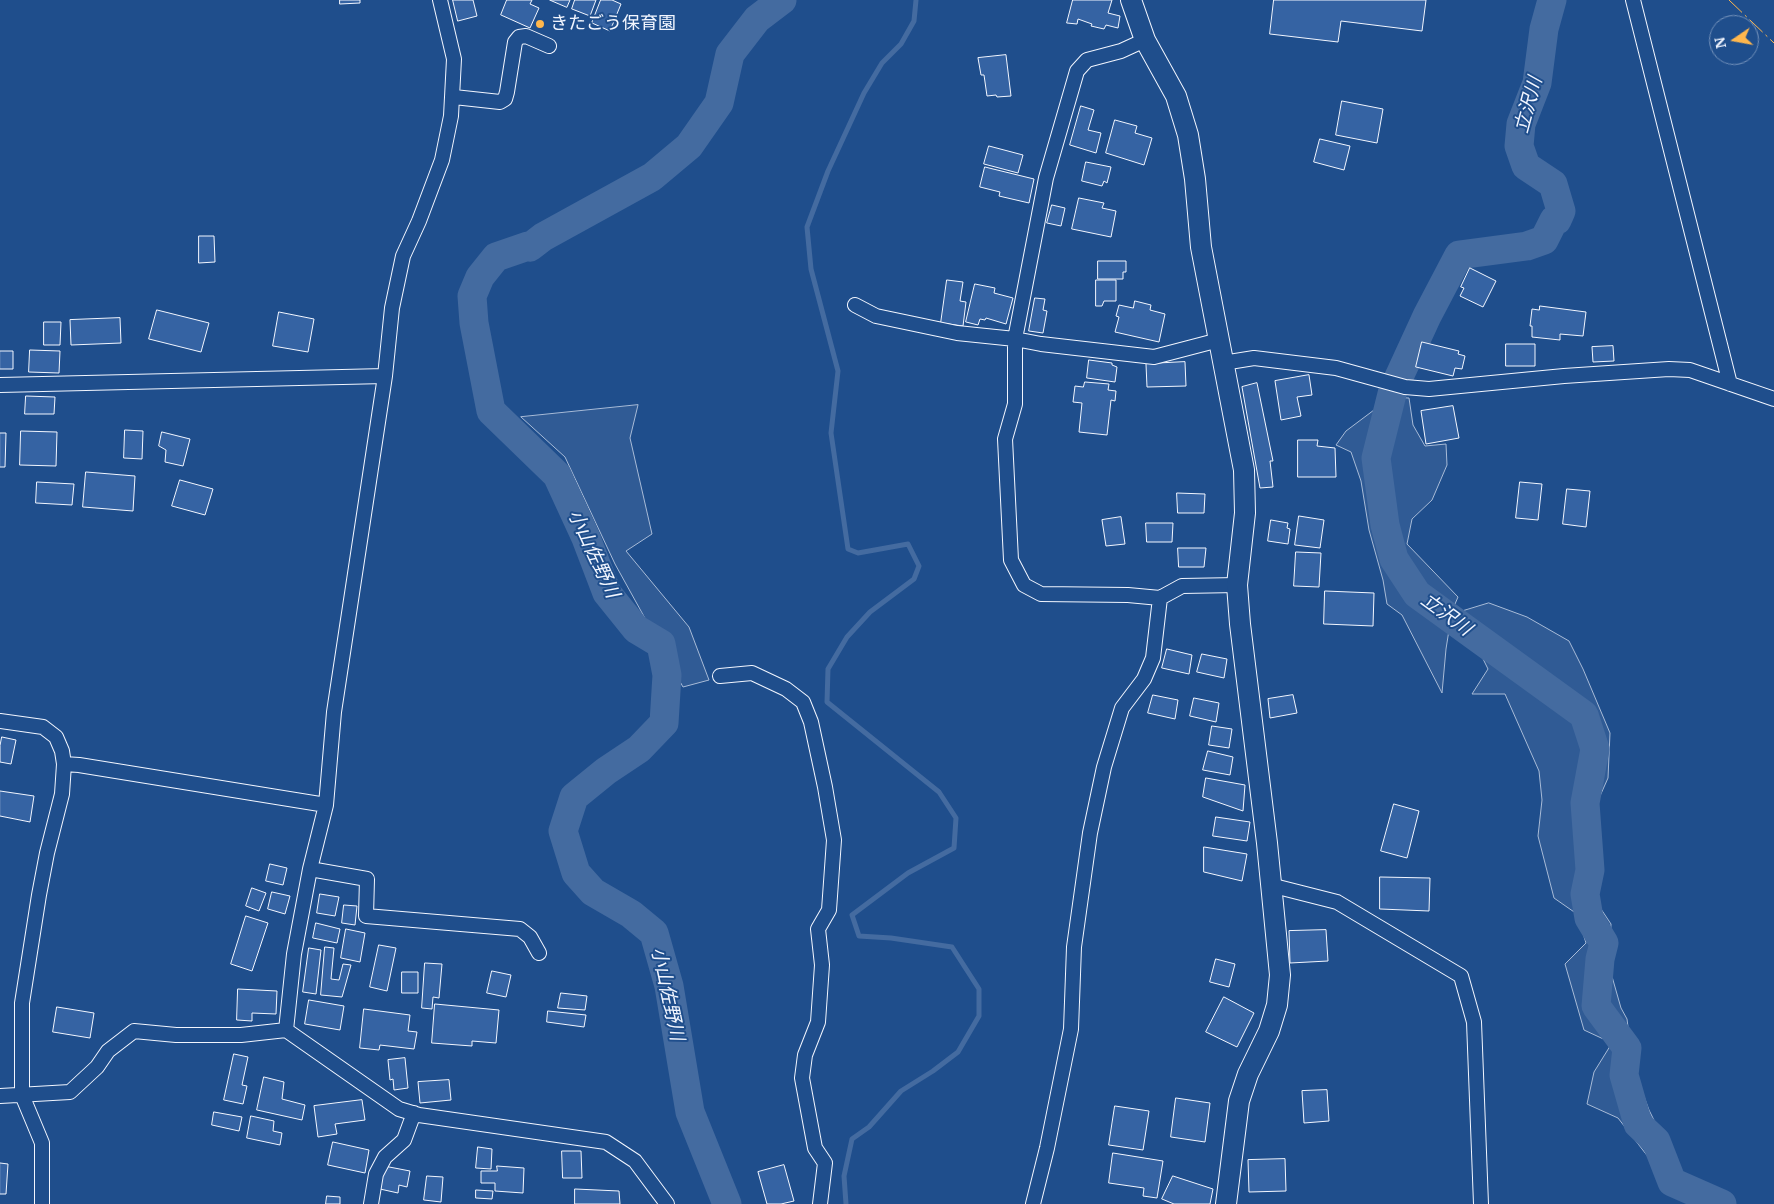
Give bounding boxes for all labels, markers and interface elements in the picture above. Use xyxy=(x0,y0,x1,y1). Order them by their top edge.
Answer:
place label: きたごう保育園 xyxy=(550,13,676,35)
north arrow xyxy=(1709,15,1759,65)
marker: きたごう保育園 xyxy=(534,18,546,30)
text: N xyxy=(1710,36,1730,50)
water label: 立沢川 xyxy=(1511,75,1547,135)
water label: 小山佐野川 xyxy=(563,506,623,602)
water label: 立沢川 xyxy=(1416,589,1476,641)
water label: 小山佐野川 xyxy=(646,945,688,1043)

